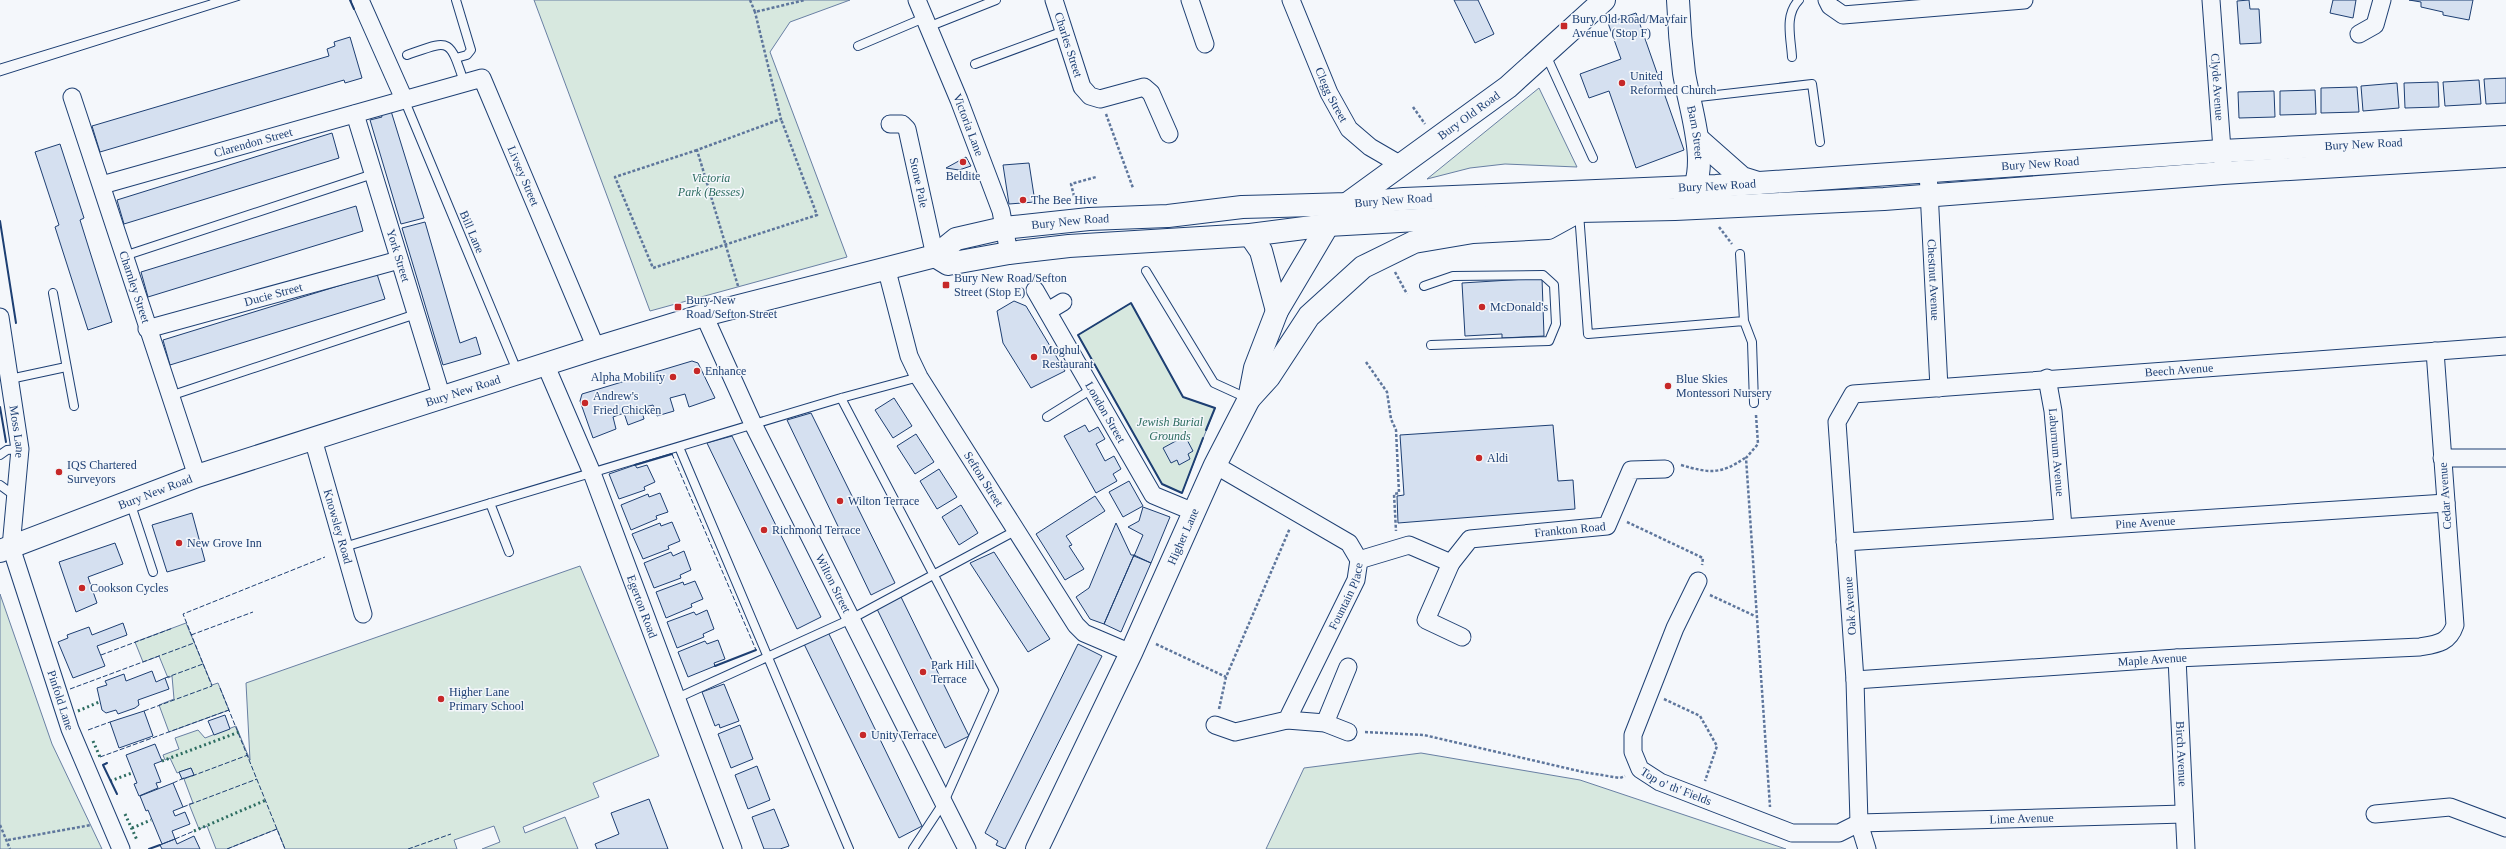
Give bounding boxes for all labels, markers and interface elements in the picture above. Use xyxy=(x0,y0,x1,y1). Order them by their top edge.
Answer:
street label: Charles Street xyxy=(1051,10,1086,80)
place label: Bury Old Road/Mayfair Avenue (Stop F) xyxy=(1572,12,1687,40)
marker: Bury Old Road/Mayfair Avenue (Stop F) xyxy=(1559,21,1569,31)
street label: Clyde Avenue xyxy=(2208,53,2227,121)
street label: Clegg Street xyxy=(1312,65,1351,125)
place label: United Reformed Church xyxy=(1630,69,1716,97)
marker: United Reformed Church xyxy=(1617,78,1627,88)
street label: Bury Old Road xyxy=(1435,88,1503,143)
street label: Victoria Lane xyxy=(950,91,987,158)
street label: Barn Street xyxy=(1684,104,1706,160)
street label: Clarendon Street xyxy=(212,125,295,160)
street label: Bury New Road xyxy=(2324,135,2403,153)
street label: Livsey Street xyxy=(504,144,542,209)
street label: Bury New Road xyxy=(2001,154,2080,173)
street label: Stone Pale xyxy=(906,156,931,209)
marker: Beldite xyxy=(958,157,968,167)
place label: Beldite xyxy=(946,169,980,183)
park label: Victoria Park (Besses) xyxy=(677,171,744,199)
street label: Bury New Road xyxy=(1678,176,1756,195)
street label: Bury New Road xyxy=(1354,191,1433,210)
place label: The Bee Hive xyxy=(1031,193,1098,207)
marker: The Bee Hive xyxy=(1018,195,1028,205)
street label: Bill Lane xyxy=(457,209,487,255)
street label: Bury New Road xyxy=(1031,211,1109,232)
street label: York Street xyxy=(384,227,413,284)
street label: Chestnut Avenue xyxy=(1924,239,1943,321)
street label: Charnley Street xyxy=(116,249,153,325)
place label: Bury New Road/Sefton Street (Stop E) xyxy=(954,271,1067,299)
street label: Ducie Street xyxy=(243,280,305,309)
marker: Bury New Road/Sefton Street (Stop E) xyxy=(941,280,951,290)
place label: Bury New Road/Sefton Street xyxy=(686,293,778,321)
place label: McDonald's xyxy=(1490,300,1548,314)
marker: Bury New Road/Sefton Street xyxy=(673,302,683,312)
marker: McDonald's xyxy=(1477,302,1487,312)
place label: Moghul Restaurant xyxy=(1042,343,1094,371)
marker: Moghul Restaurant xyxy=(1029,352,1039,362)
street label: Beech Avenue xyxy=(2144,361,2214,380)
place label: Enhance xyxy=(705,364,746,378)
marker: Enhance xyxy=(692,366,702,376)
place label: Alpha Mobility xyxy=(591,370,665,384)
street label: Bury New Road xyxy=(424,372,502,409)
marker: Alpha Mobility xyxy=(668,372,678,382)
place label: Blue Skies Montessori Nursery xyxy=(1676,372,1772,400)
street label: London Street xyxy=(1082,379,1129,446)
marker: Blue Skies Montessori Nursery xyxy=(1663,381,1673,391)
place label: Andrew's Fried Chicken xyxy=(593,389,661,417)
marker: Andrew's Fried Chicken xyxy=(580,398,590,408)
street label: Moss Lane xyxy=(6,404,27,459)
street label: Laburnum Avenue xyxy=(2046,407,2067,497)
park label: Jewish Burial Grounds xyxy=(1137,415,1204,443)
street label: Sefton Street xyxy=(961,449,1007,510)
place label: Aldi xyxy=(1487,451,1509,465)
marker: Aldi xyxy=(1474,453,1484,463)
place label: IQS Chartered Surveyors xyxy=(67,458,137,486)
street label: Cedar Avenue xyxy=(2436,462,2454,530)
marker: IQS Chartered Surveyors xyxy=(54,467,64,477)
street label: Bury New Road xyxy=(116,472,194,512)
street label: Knowsley Road xyxy=(321,488,355,565)
place label: Wilton Terrace xyxy=(848,494,919,508)
marker: Wilton Terrace xyxy=(835,496,845,506)
street label: Higher Lane xyxy=(1164,506,1202,567)
street label: Pine Avenue xyxy=(2115,514,2176,531)
street label: Frankton Road xyxy=(1534,519,1606,540)
place label: Richmond Terrace xyxy=(772,523,861,537)
marker: Richmond Terrace xyxy=(759,525,769,535)
place label: New Grove Inn xyxy=(187,536,262,550)
marker: New Grove Inn xyxy=(174,538,184,548)
street label: Wilton Street xyxy=(813,552,854,616)
street label: Fountain Place xyxy=(1326,562,1365,632)
street label: Egerton Road xyxy=(624,573,660,640)
street label: Oak Avenue xyxy=(1841,576,1859,636)
place label: Cookson Cycles xyxy=(90,581,169,595)
marker: Cookson Cycles xyxy=(77,583,87,593)
street label: Maple Avenue xyxy=(2117,651,2187,669)
place label: Park Hill Terrace xyxy=(931,658,975,686)
marker: Park Hill Terrace xyxy=(918,667,928,677)
street label: Pinfold Lane xyxy=(44,668,77,732)
place label: Higher Lane Primary School xyxy=(449,685,525,713)
marker: Higher Lane Primary School xyxy=(436,694,446,704)
street label: Birch Avenue xyxy=(2173,721,2190,787)
place label: Unity Terrace xyxy=(871,728,937,742)
marker: Unity Terrace xyxy=(858,730,868,740)
street label: Top o' th' Fields xyxy=(1638,764,1714,808)
street label: Lime Avenue xyxy=(1989,811,2054,826)

